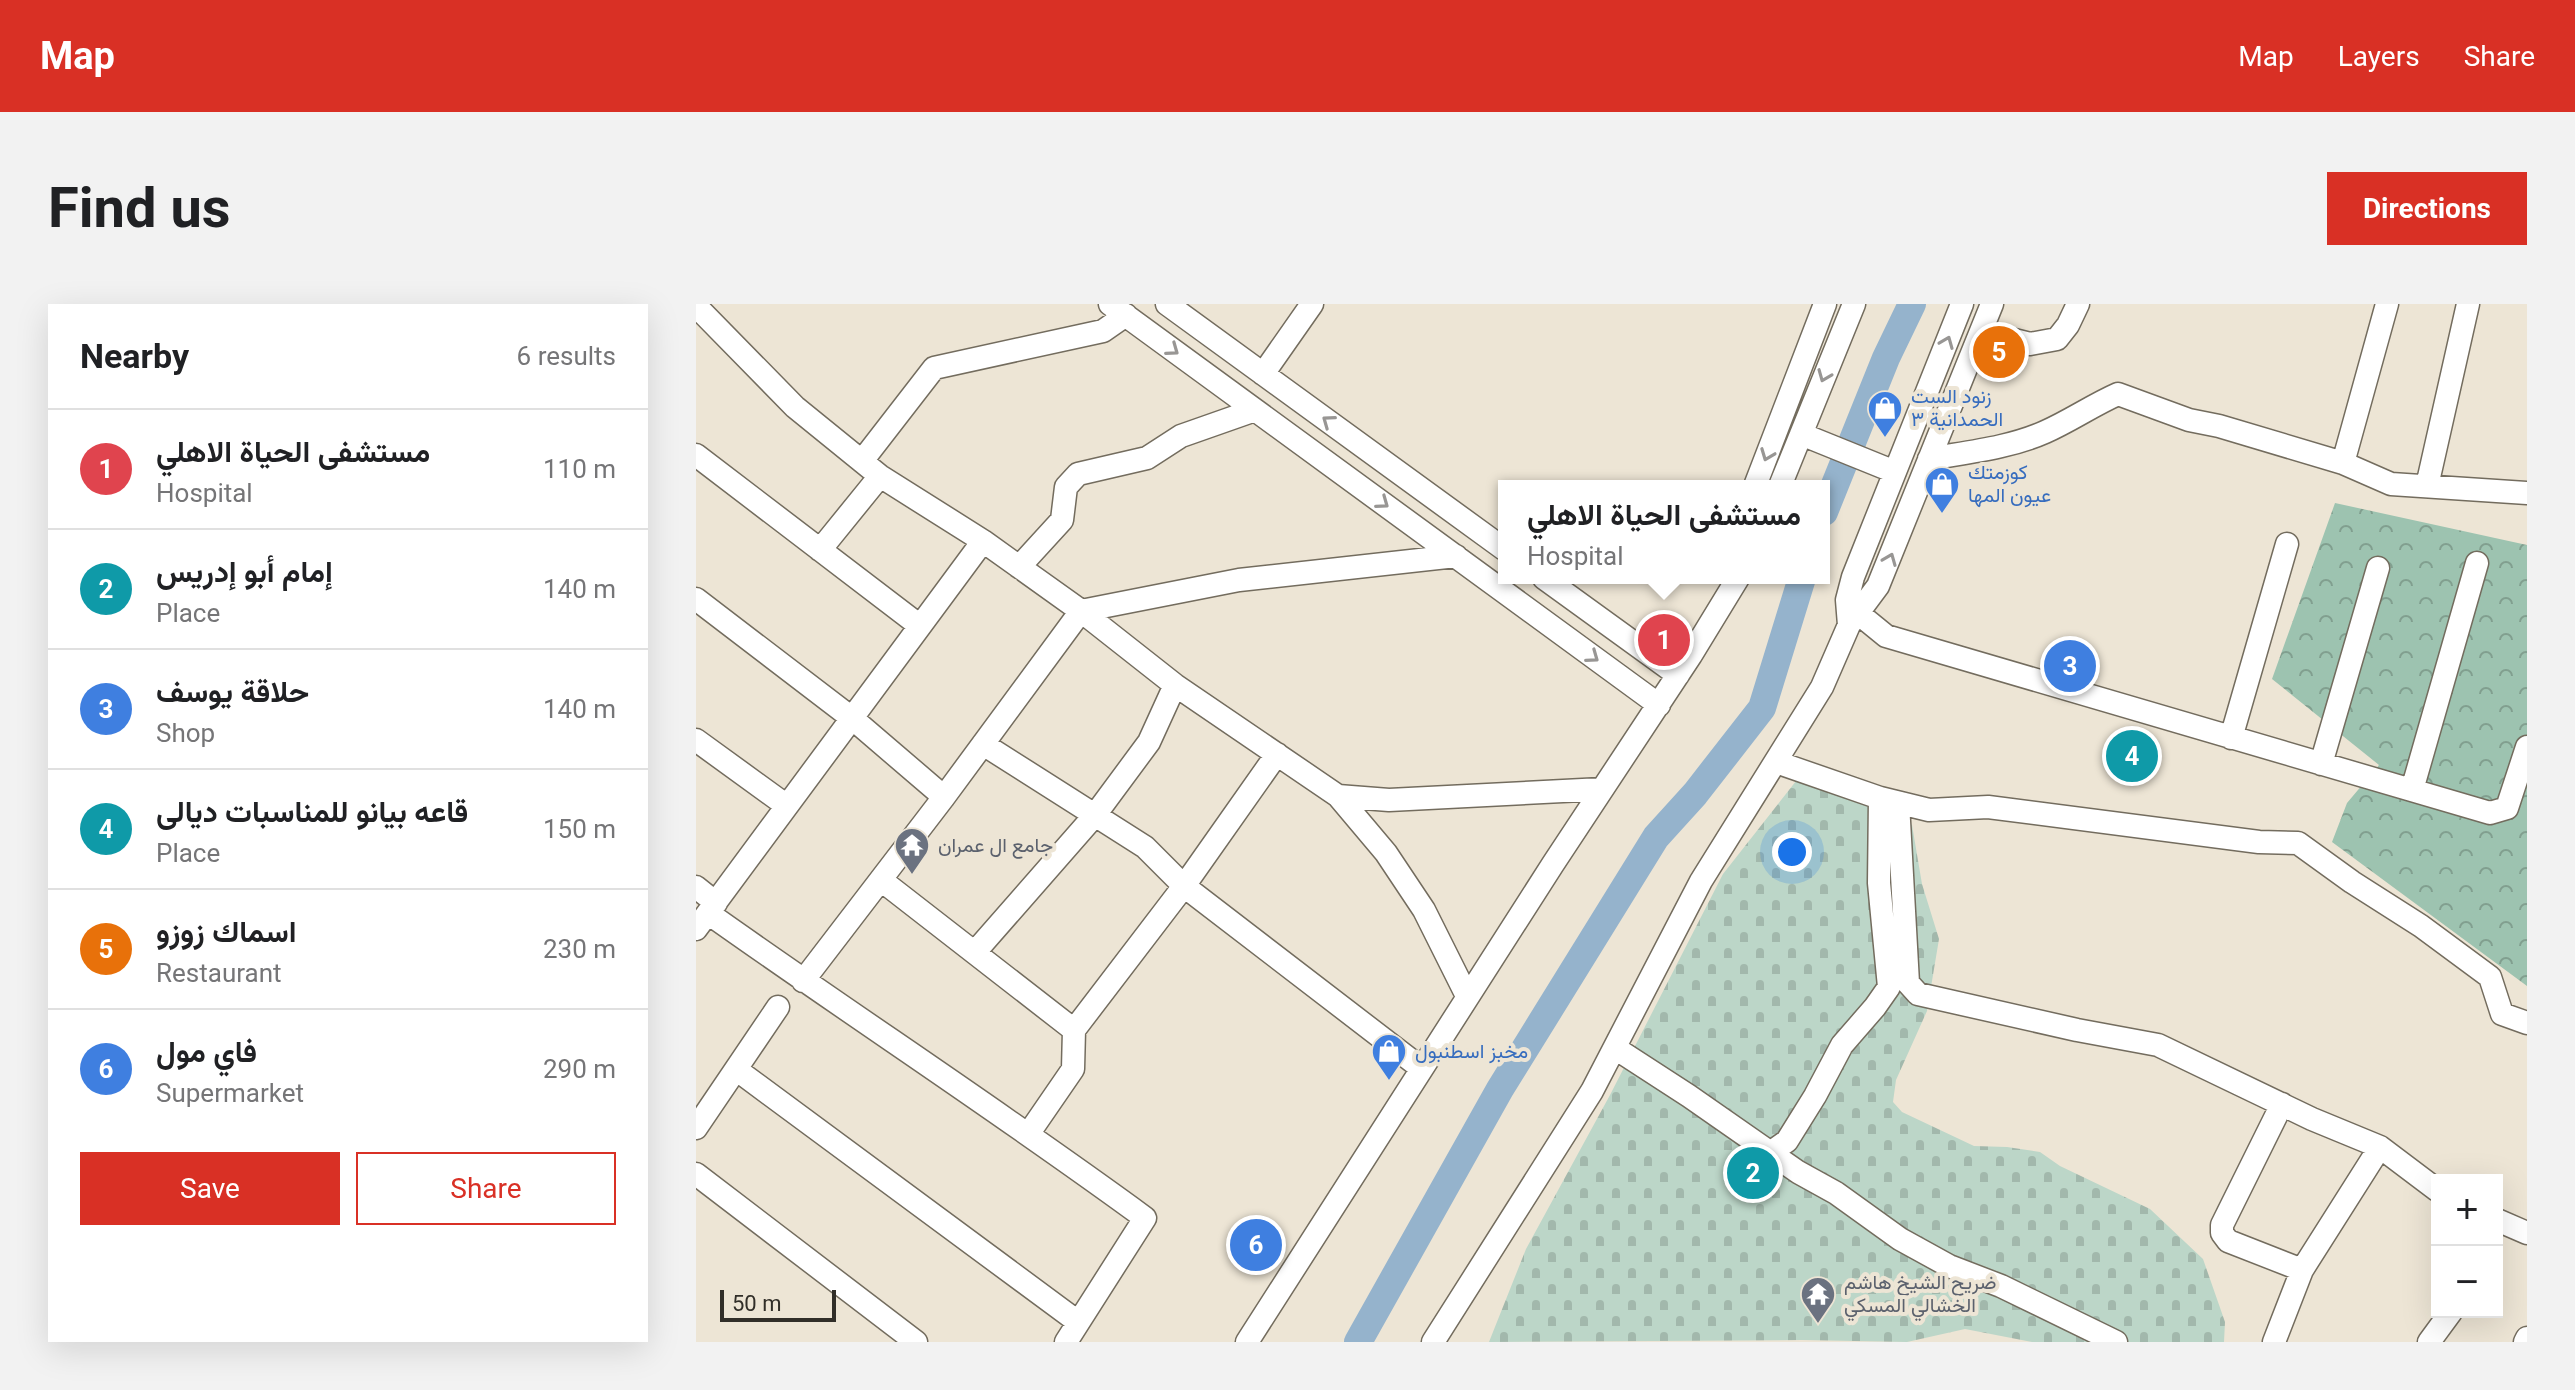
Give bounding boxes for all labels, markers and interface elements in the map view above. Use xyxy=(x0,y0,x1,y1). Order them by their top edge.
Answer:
text: Map xyxy=(40,34,115,78)
text: Map xyxy=(2238,40,2294,73)
text: Layers xyxy=(2338,40,2420,73)
text: Share xyxy=(2464,40,2535,73)
button: Directions xyxy=(2327,172,2527,245)
text: Find us xyxy=(48,175,231,241)
pin: 5 xyxy=(1973,322,2025,382)
text: Nearby xyxy=(80,336,189,376)
one-way arrow xyxy=(1937,336,1953,350)
one-way arrow xyxy=(1164,340,1179,355)
text: 6 results xyxy=(517,341,616,371)
one-way arrow xyxy=(1818,368,1834,382)
place label: زنود الست الحمدانية ٣ xyxy=(1911,384,2003,431)
shop icon: زنود الست الحمدانية ٣ xyxy=(1866,389,1904,439)
one-way arrow xyxy=(1322,416,1336,431)
text: مستشفى الحياة الاهلي xyxy=(156,434,430,469)
one-way arrow xyxy=(1760,447,1777,461)
text: 1 xyxy=(99,454,113,484)
text: 110 m xyxy=(543,454,616,484)
place label: كوزمتك عيون المها xyxy=(1968,460,2051,508)
shop icon: كوزمتك عيون المها xyxy=(1923,465,1961,515)
text: Hospital xyxy=(156,478,253,508)
popup xyxy=(1498,480,1830,584)
one-way arrow xyxy=(1374,494,1389,508)
text: مستشفى الحياة الاهلي xyxy=(1527,497,1801,532)
text: Hospital xyxy=(1527,541,1624,571)
one-way arrow xyxy=(1880,553,1896,567)
text: إمام أبو إدريس xyxy=(156,554,333,589)
text: 2 xyxy=(99,574,113,604)
text: 140 m xyxy=(543,574,616,604)
text: Place xyxy=(156,598,220,628)
pin: 1 xyxy=(1638,610,1690,670)
pin: 3 xyxy=(2044,636,2096,696)
one-way arrow xyxy=(1584,647,1599,661)
text: حلاقة يوسف xyxy=(156,674,309,709)
text: 3 xyxy=(99,694,113,724)
text: 140 m xyxy=(543,694,616,724)
text: Shop xyxy=(156,718,215,748)
pin: 4 xyxy=(2106,726,2158,786)
text: قاعه بيانو للمناسبات ديالى xyxy=(156,794,468,829)
text: 4 xyxy=(99,814,113,844)
text: 150 m xyxy=(543,814,616,844)
temple icon: جامع ال عمران xyxy=(893,826,931,876)
your location xyxy=(1772,832,1812,872)
place label: جامع ال عمران xyxy=(938,833,1053,859)
text: Place xyxy=(156,838,220,868)
text: اسماك زوزو xyxy=(156,914,296,949)
text: 5 xyxy=(99,934,113,964)
text: 230 m xyxy=(543,934,616,964)
text: Restaurant xyxy=(156,958,282,988)
shop icon: مخبز اسطنبول xyxy=(1370,1032,1408,1082)
text: فاي مول xyxy=(156,1034,257,1069)
place label: مخبز اسطنبول xyxy=(1415,1039,1528,1064)
text: 6 xyxy=(99,1054,113,1084)
text: 290 m xyxy=(543,1054,616,1084)
text: Supermarket xyxy=(156,1078,304,1108)
pin: 2 xyxy=(1727,1143,1779,1203)
button: Save xyxy=(80,1152,340,1225)
button: Share xyxy=(356,1152,616,1225)
map controls xyxy=(2431,1174,2503,1318)
button: + xyxy=(2431,1174,2503,1246)
pin: 6 xyxy=(1230,1215,1282,1275)
button: − xyxy=(2431,1246,2503,1318)
place label: ضريح الشيخ هاشم الخشالي المسكي xyxy=(1844,1270,1996,1322)
temple icon: ضريح الشيخ هاشم الخشالي المسكي xyxy=(1799,1275,1837,1325)
scale bar xyxy=(720,1286,836,1322)
text: 50 m xyxy=(732,1291,781,1316)

